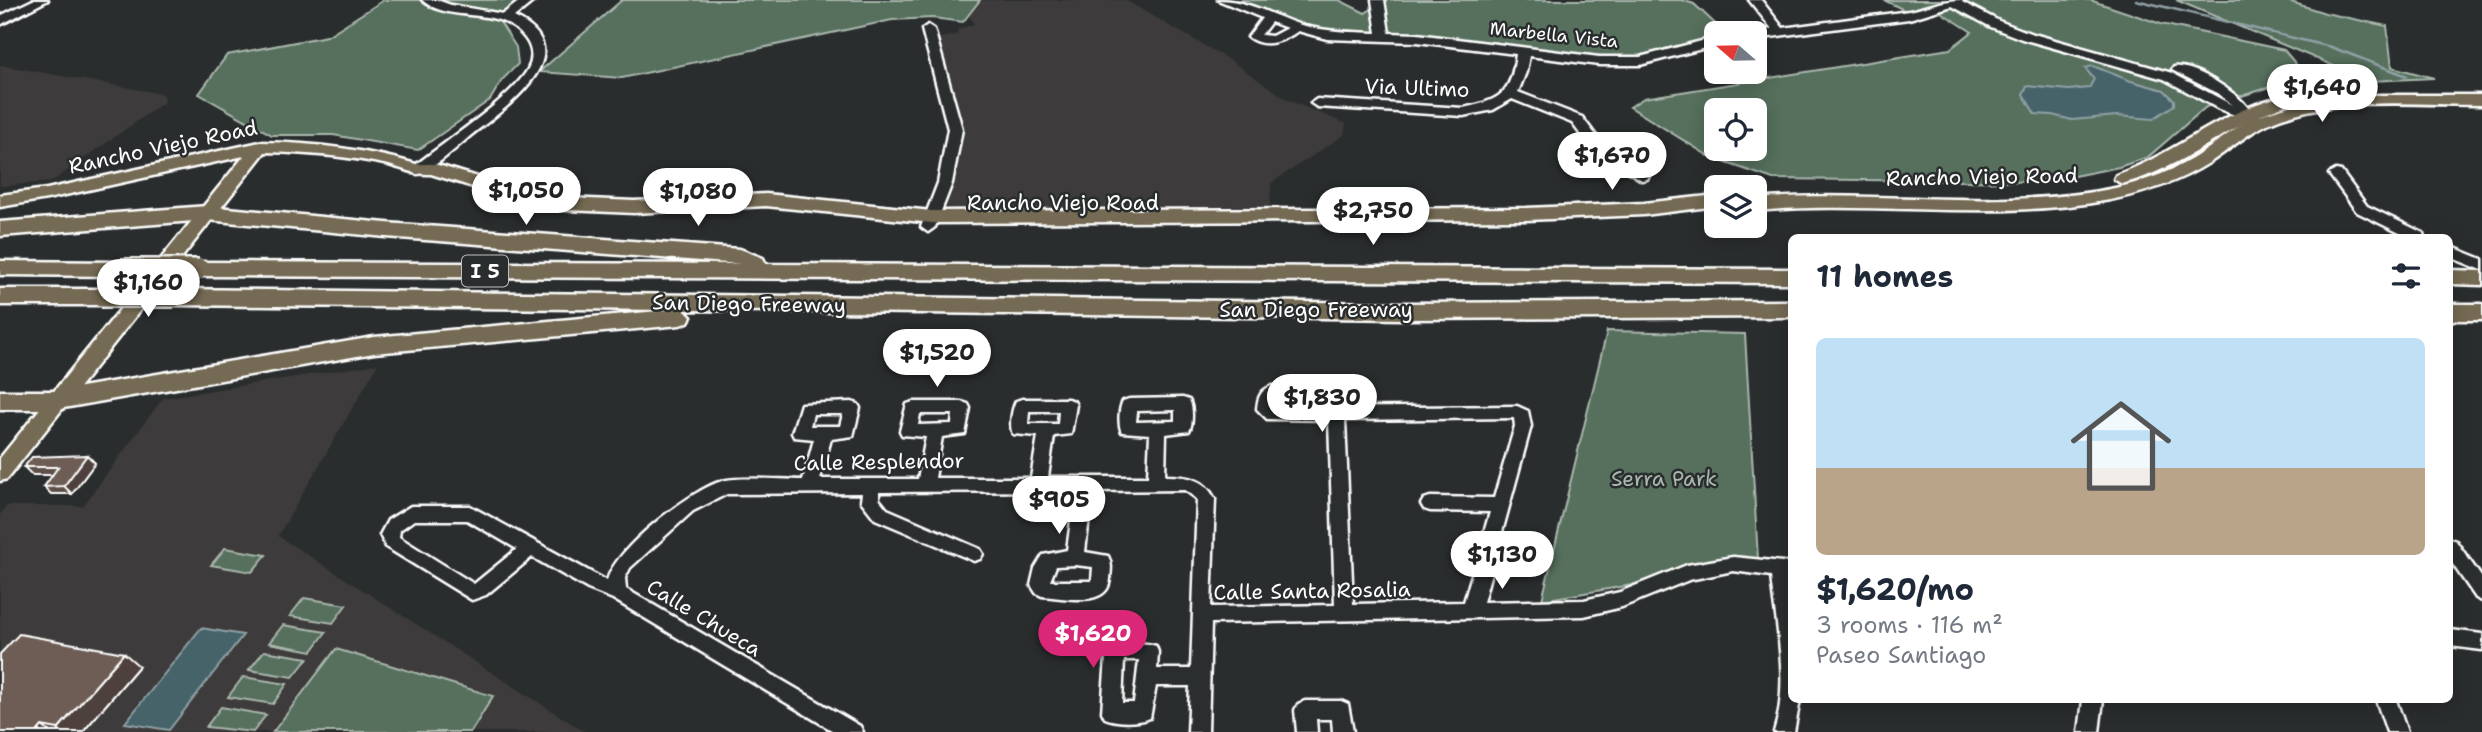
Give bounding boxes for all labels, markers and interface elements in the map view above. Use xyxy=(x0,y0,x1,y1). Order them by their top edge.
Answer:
street label: Marbella Vista xyxy=(1489,16,1619,54)
north arrow xyxy=(1704,21,1768,84)
map controls xyxy=(1704,21,1767,238)
pin: $1,640 xyxy=(2265,64,2379,124)
street label: Via Ultimo xyxy=(1364,72,1470,104)
text: $1,640 xyxy=(2283,72,2361,102)
button: locate xyxy=(1704,98,1767,161)
street label: Rancho Viejo Road xyxy=(66,113,260,181)
pin: $1,670 xyxy=(1555,132,1669,192)
text: $1,670 xyxy=(1573,140,1651,170)
street label: Rancho Viejo Road xyxy=(1886,161,2078,193)
pin: $1,050 xyxy=(469,168,583,227)
pin: $1,080 xyxy=(641,168,755,228)
text: $1,050 xyxy=(488,175,564,205)
button: layers xyxy=(1704,175,1767,238)
text: $1,080 xyxy=(659,176,737,206)
pin: $2,750 xyxy=(1316,188,1430,247)
street label: Rancho Viejo Road xyxy=(967,189,1159,217)
text: $2,750 xyxy=(1332,195,1414,225)
road number: I 5 xyxy=(462,256,508,286)
text: 11 homes xyxy=(1816,256,1953,297)
icon: filters xyxy=(2387,257,2425,295)
pin: $1,160 xyxy=(91,260,205,319)
text: $1,160 xyxy=(113,267,183,297)
street label: San Diego Freeway xyxy=(652,288,846,320)
street label: San Diego Freeway xyxy=(1219,296,1413,324)
pin: $1,520 xyxy=(880,330,994,389)
text: $1,520 xyxy=(899,337,975,367)
pin: $1,830 xyxy=(1265,374,1379,434)
text: $1,830 xyxy=(1283,382,1361,412)
icon: home xyxy=(2058,383,2184,509)
street label: Calle Resplendor xyxy=(793,447,965,477)
park label: Serra Park xyxy=(1611,465,1717,493)
pin: $905 xyxy=(1018,476,1100,536)
text: $905 xyxy=(1028,484,1090,514)
pin: $1,130 xyxy=(1445,532,1559,591)
text: $1,130 xyxy=(1467,539,1537,569)
text: $1,620/mo xyxy=(1816,569,1974,610)
street label: Calle Chueca xyxy=(641,573,767,663)
street label: Calle Santa Rosalia xyxy=(1213,575,1411,607)
pin: $1,620 xyxy=(1036,610,1150,670)
text: 3 rooms · 116 m² xyxy=(1816,610,2003,640)
text: $1,620 xyxy=(1054,618,1132,648)
text: Paseo Santiago xyxy=(1816,640,1986,670)

